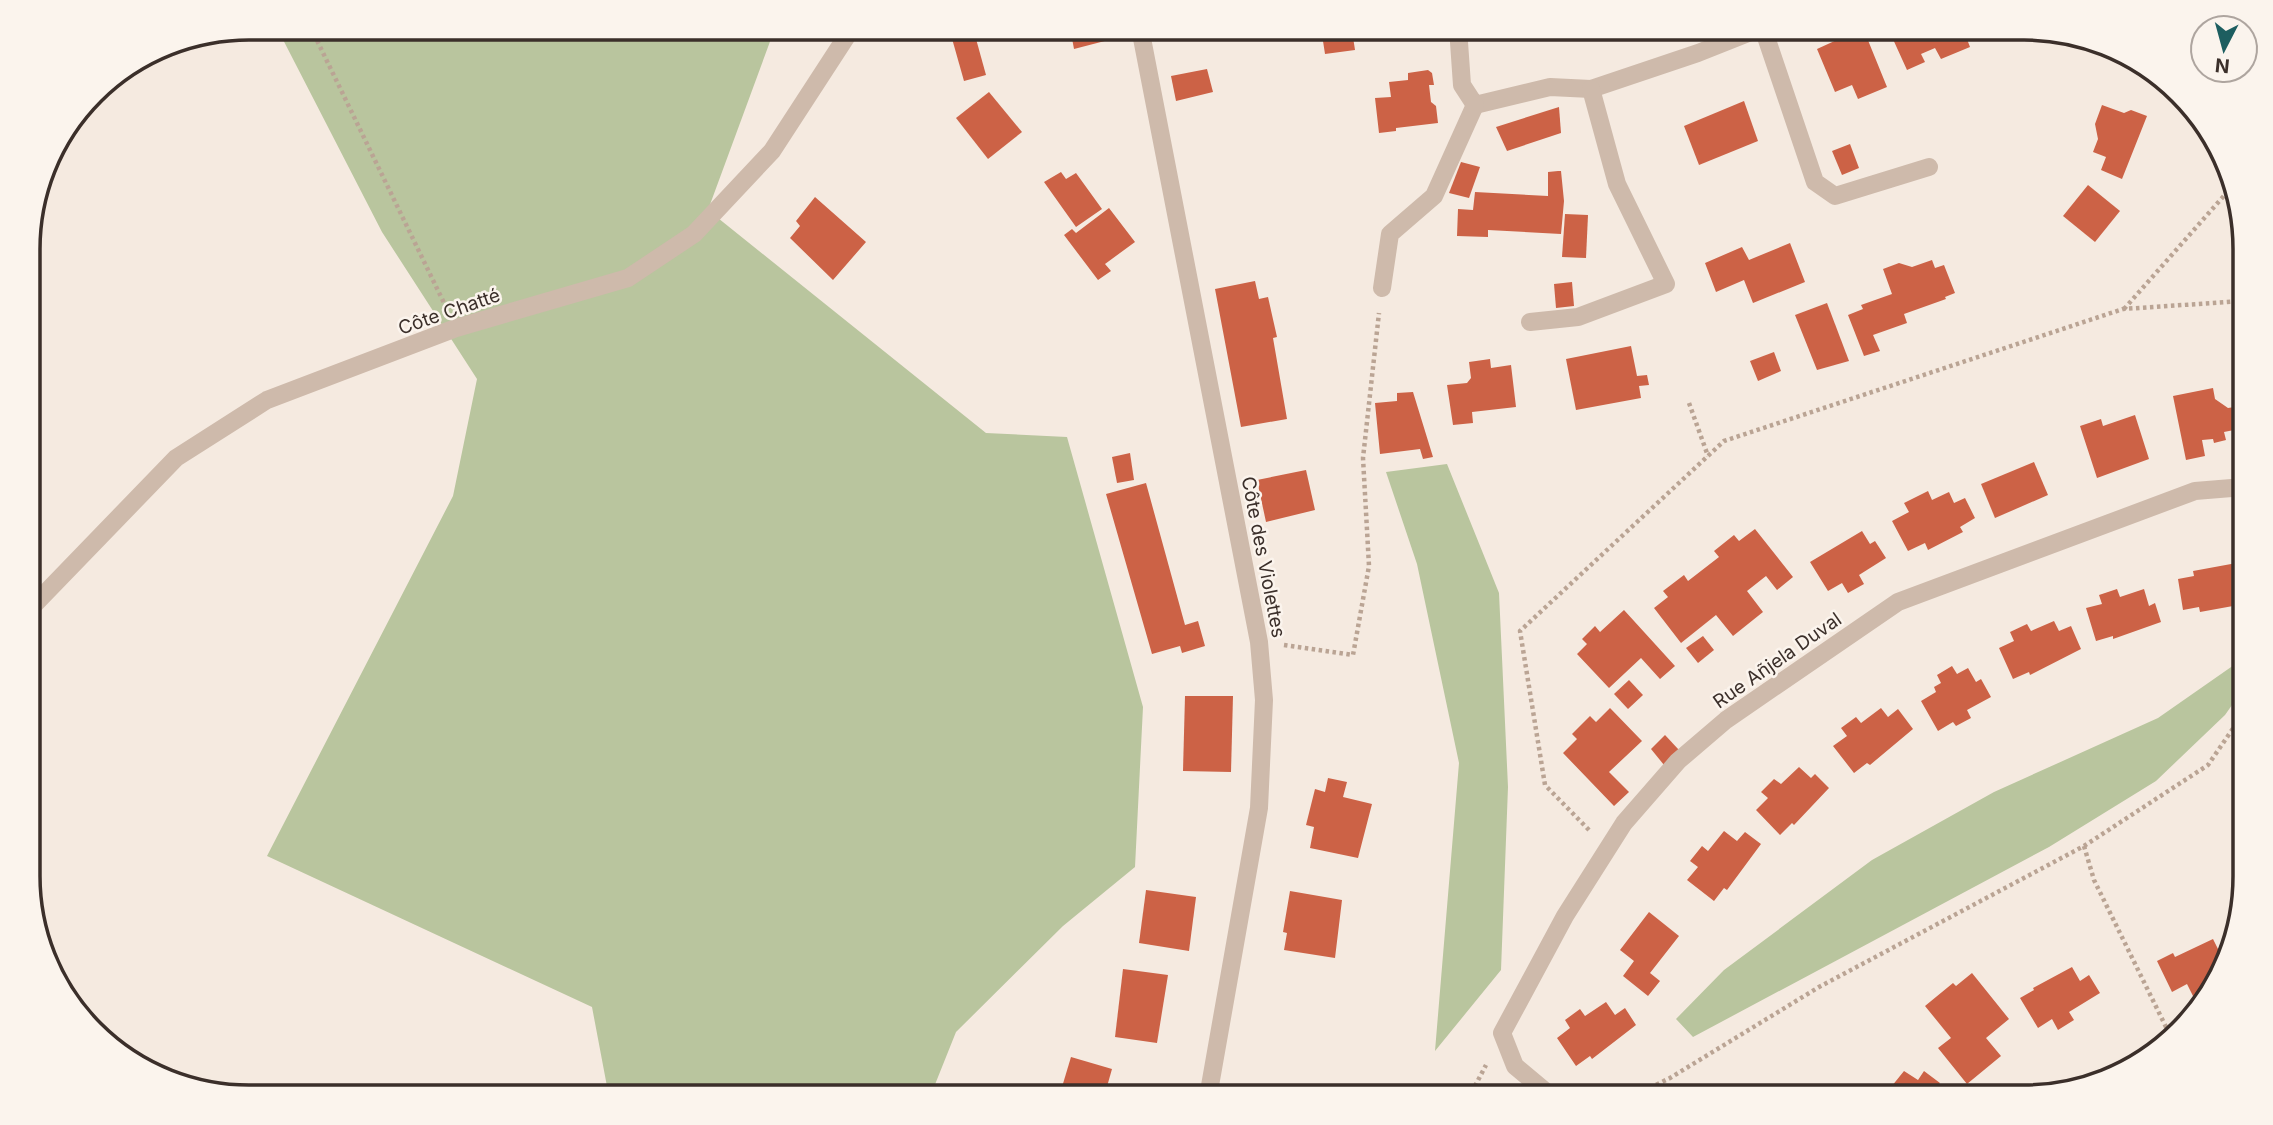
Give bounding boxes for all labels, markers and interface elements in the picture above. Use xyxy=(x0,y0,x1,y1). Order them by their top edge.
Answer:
north arrow xyxy=(2189,14,2259,84)
text: N xyxy=(2214,53,2231,78)
street label: Côte Chatté xyxy=(395,283,503,340)
street label: Côte des Violettes xyxy=(1237,475,1290,640)
street label: Rue Añjela Duval xyxy=(1709,608,1846,713)

